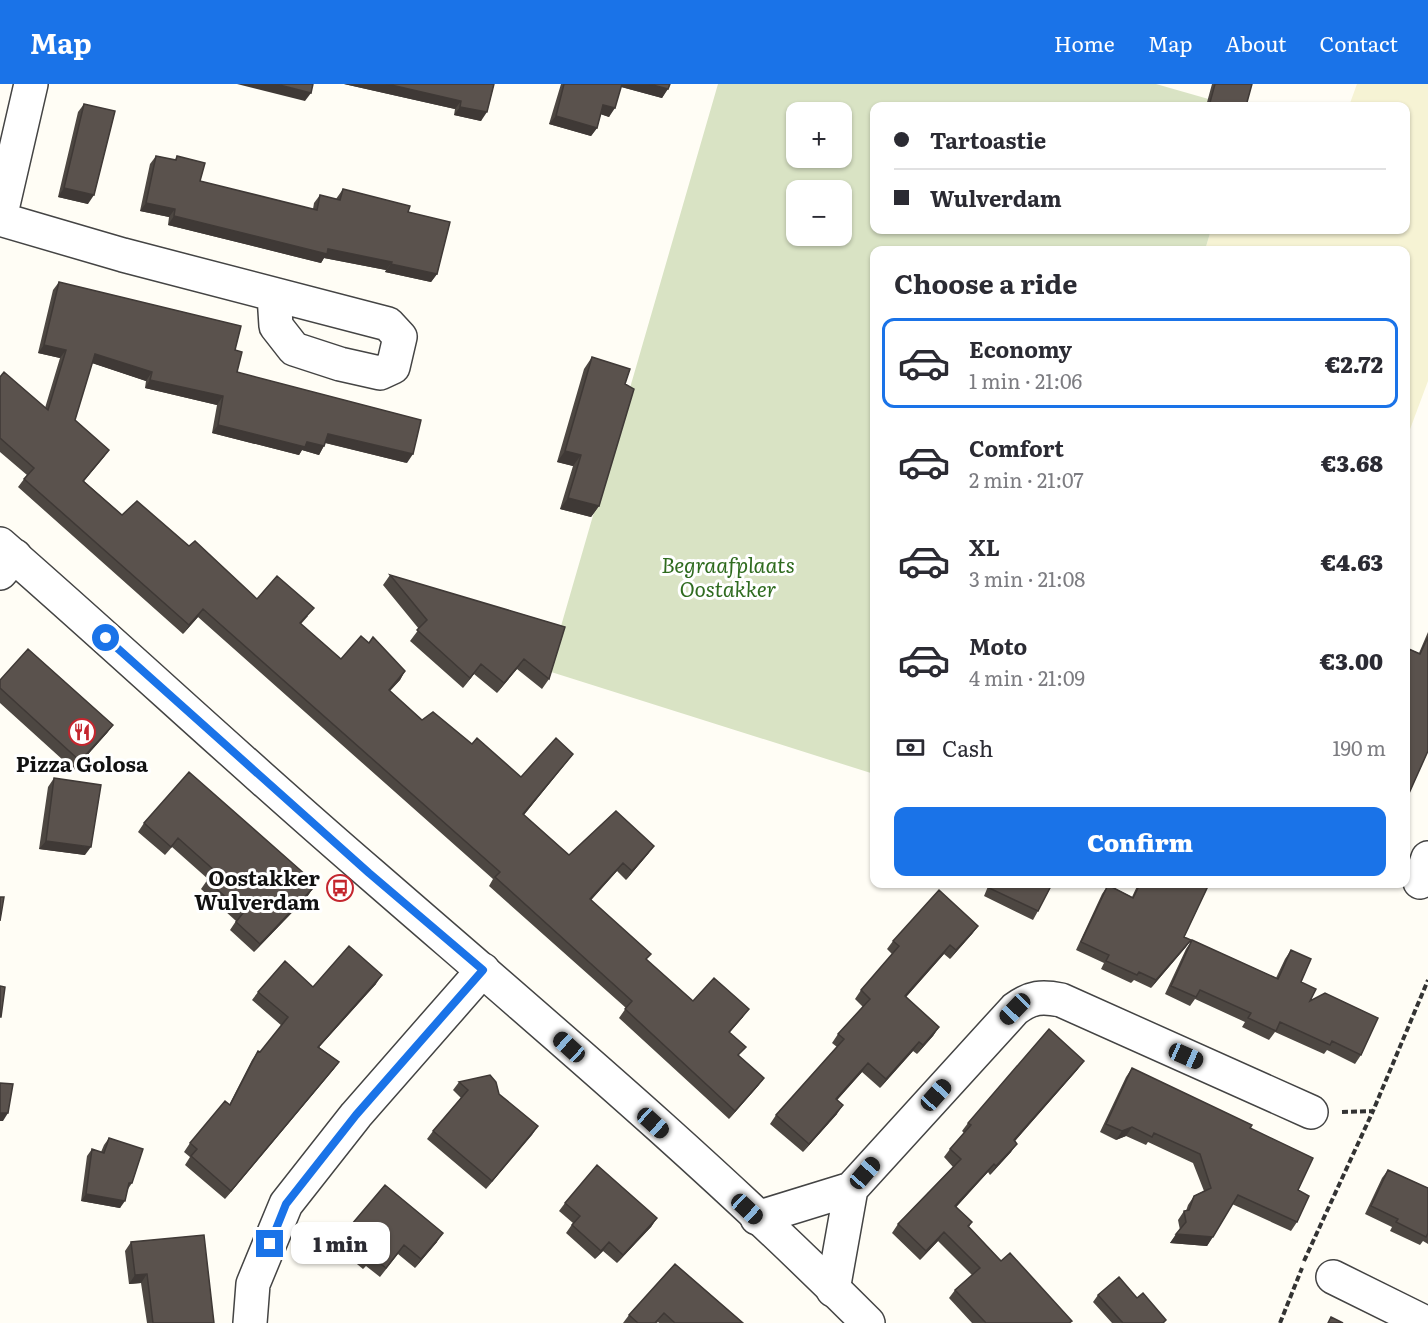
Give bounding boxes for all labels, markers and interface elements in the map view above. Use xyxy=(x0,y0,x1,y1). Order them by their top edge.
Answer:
text: Map xyxy=(30,21,92,63)
text: Home xyxy=(1054,27,1115,58)
text: Map xyxy=(1148,27,1192,58)
text: About xyxy=(1225,27,1287,58)
text: Contact xyxy=(1320,27,1398,58)
map controls xyxy=(786,102,852,246)
button: + xyxy=(786,102,852,168)
text: Tartoastie xyxy=(930,123,1046,156)
button: − xyxy=(786,180,852,246)
text: Wulverdam xyxy=(930,181,1062,214)
text: Choose a ride xyxy=(894,262,1077,302)
text: Economy xyxy=(969,332,1072,365)
icon: car xyxy=(897,336,951,390)
text: €2.72 xyxy=(1325,347,1383,380)
text: 1 min · 21:06 xyxy=(969,365,1082,395)
text: Comfort xyxy=(969,431,1064,464)
icon: car xyxy=(897,435,951,489)
text: €3.68 xyxy=(1321,446,1383,479)
text: 2 min · 21:07 xyxy=(969,464,1084,494)
text: XL xyxy=(969,530,1000,563)
icon: car xyxy=(897,534,951,588)
text: €4.63 xyxy=(1321,545,1383,578)
park label: Begraafplaats Oostakker xyxy=(661,548,795,603)
text: 3 min · 21:08 xyxy=(969,563,1085,593)
route start xyxy=(92,624,119,651)
text: Moto xyxy=(969,629,1027,662)
icon: car xyxy=(897,633,951,687)
text: €3.00 xyxy=(1320,644,1383,677)
text: 4 min · 21:09 xyxy=(969,662,1085,692)
restaurant icon: Pizza Golosa xyxy=(67,717,97,747)
icon: cash xyxy=(894,731,927,764)
text: Cash xyxy=(942,731,993,764)
text: 190 m xyxy=(1332,732,1386,762)
place label: Pizza Golosa xyxy=(16,747,149,778)
button: Confirm xyxy=(894,807,1386,876)
place label: Oostakker Wulverdam xyxy=(194,861,321,916)
bus stop icon: Oostakker Wulverdam xyxy=(325,873,355,903)
car xyxy=(996,990,1034,1028)
car xyxy=(550,1028,588,1066)
car xyxy=(1166,1040,1206,1072)
car xyxy=(917,1076,955,1114)
car xyxy=(634,1104,672,1142)
car xyxy=(846,1154,884,1192)
car xyxy=(728,1190,766,1228)
callout: 1 min xyxy=(291,1223,390,1265)
text: 1 min xyxy=(313,1228,368,1258)
route end xyxy=(256,1230,283,1257)

